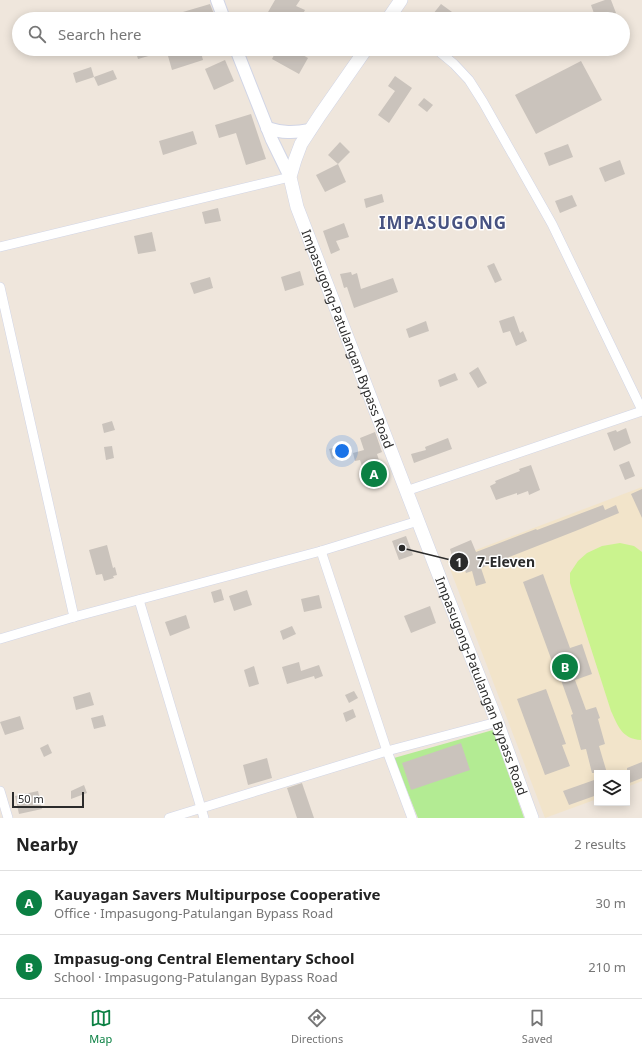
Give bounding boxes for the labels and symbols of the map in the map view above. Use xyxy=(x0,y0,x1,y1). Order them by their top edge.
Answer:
district label: IMPASUGONG xyxy=(379,211,507,234)
street label: Impasugong-Patulangan Bypass Road xyxy=(297,227,398,451)
your location xyxy=(332,441,352,461)
pin: A xyxy=(361,459,387,489)
callout: 7-Eleven xyxy=(449,549,543,575)
text: 7-Eleven xyxy=(477,552,535,571)
text: 1 xyxy=(456,554,462,571)
street label: Impasugong-Patulangan Bypass Road xyxy=(431,574,532,798)
pin: B xyxy=(552,652,578,682)
scale bar xyxy=(12,790,84,809)

